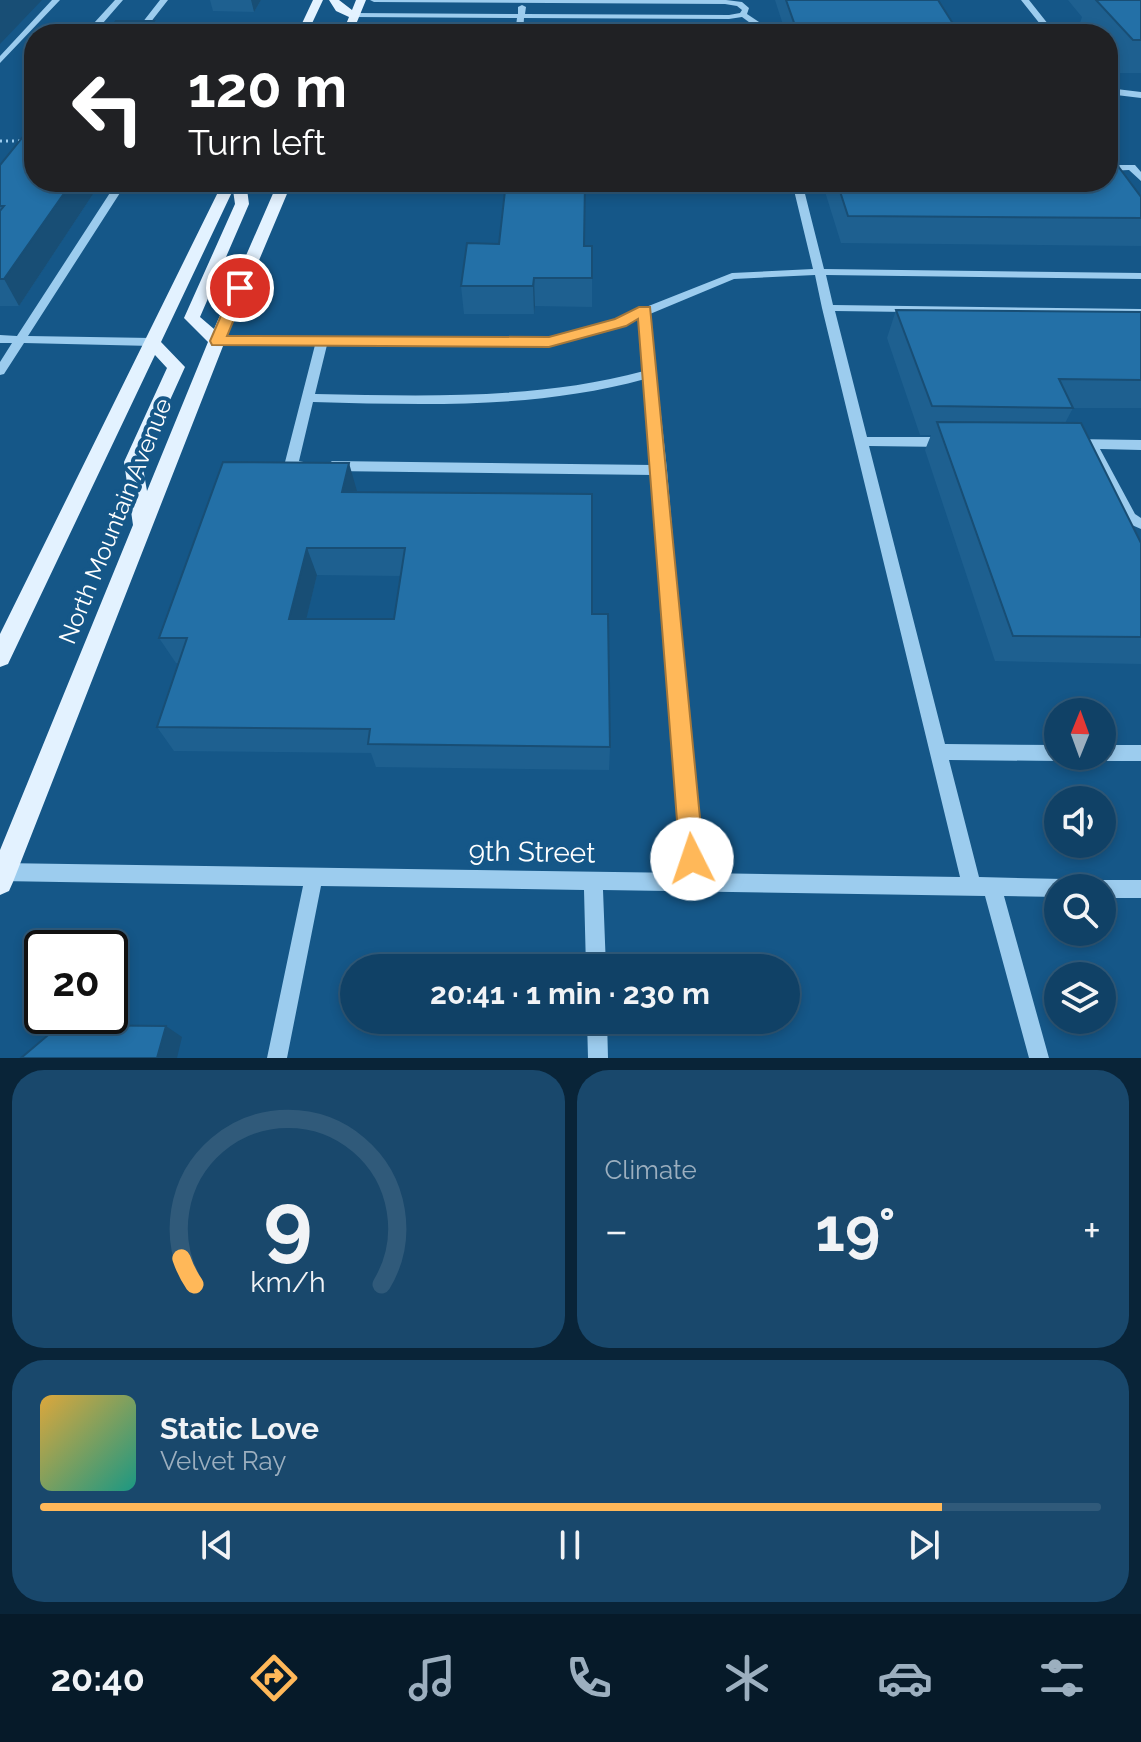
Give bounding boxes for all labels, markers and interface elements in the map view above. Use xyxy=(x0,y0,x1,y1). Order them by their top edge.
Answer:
text: 120 m xyxy=(188,54,347,120)
icon: left xyxy=(56,56,160,160)
text: Turn left xyxy=(188,121,326,163)
pin xyxy=(206,254,274,322)
icon: arrive xyxy=(218,266,262,310)
street label: North Mountain Avenue xyxy=(52,394,178,648)
north arrow xyxy=(1044,698,1116,770)
map controls xyxy=(1044,698,1116,1034)
button: sound xyxy=(1044,786,1116,858)
position arrow xyxy=(650,817,734,901)
street label: 9th Street xyxy=(468,834,596,870)
button: search xyxy=(1044,874,1116,946)
speed limit sign: 20 xyxy=(24,930,128,1034)
button: layers xyxy=(1044,962,1116,1034)
text: 20:41 · 1 min · 230 m xyxy=(430,976,710,1011)
text: Climate xyxy=(605,1155,697,1185)
text: 9 xyxy=(264,1173,313,1270)
text: 19° xyxy=(815,1195,896,1265)
text: − xyxy=(605,1205,628,1256)
text: + xyxy=(1083,1205,1101,1256)
text: km/h xyxy=(251,1265,326,1299)
text: Static Love xyxy=(160,1411,319,1446)
text: Velvet Ray xyxy=(160,1446,286,1476)
icon: previous xyxy=(195,1523,239,1567)
icon: pause xyxy=(548,1523,592,1567)
icon: next xyxy=(902,1523,946,1567)
icon: directions xyxy=(246,1650,302,1706)
icon: music xyxy=(404,1650,460,1706)
icon: phone xyxy=(561,1650,617,1706)
icon: climate xyxy=(719,1650,775,1706)
icon: car xyxy=(877,1650,933,1706)
icon: filters xyxy=(1034,1650,1090,1706)
text: 20:40 xyxy=(51,1657,145,1699)

